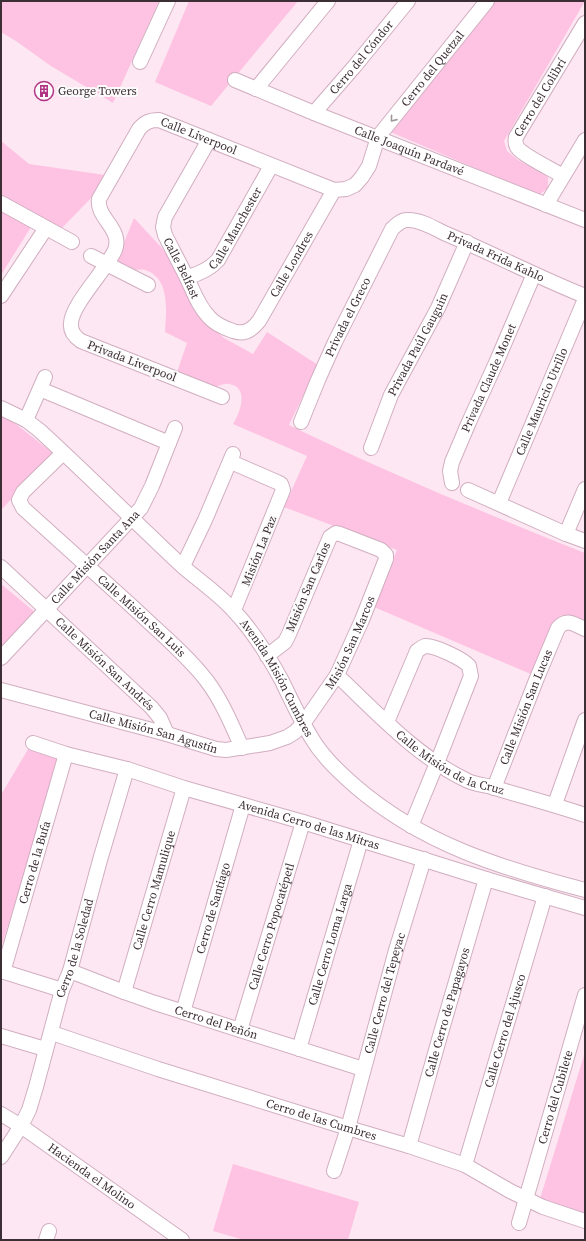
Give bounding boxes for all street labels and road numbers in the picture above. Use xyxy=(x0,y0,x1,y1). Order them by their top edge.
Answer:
street label: Cerro del Cóndor xyxy=(326,17,397,98)
street label: Cerro del Quetzal xyxy=(397,27,468,110)
street label: Cerro del Colibrí xyxy=(510,55,570,140)
street label: Calle Liverpool xyxy=(158,113,240,159)
street label: Calle Joaquín Pardavé xyxy=(352,122,466,179)
street label: Calle Manchester xyxy=(205,184,266,273)
street label: Privada Frida Kahlo xyxy=(445,227,547,286)
street label: Calle Londres xyxy=(266,228,317,300)
street label: Calle Belfast xyxy=(160,235,203,301)
street label: Privada el Greco xyxy=(321,274,375,359)
street label: Privada Paúl Gauguin xyxy=(384,290,452,399)
street label: Privada Claude Monet xyxy=(458,321,520,435)
street label: Privada Liverpool xyxy=(85,337,179,385)
street label: Calle Mauricio Utrillo xyxy=(512,345,572,458)
street label: Calle Misión Santa Ana xyxy=(47,506,144,608)
street label: Misión La Paz xyxy=(238,513,281,589)
street label: Misión San Carlos xyxy=(282,540,334,634)
street label: Calle Misión San Luis xyxy=(94,571,189,660)
street label: Misión San Marcos xyxy=(321,594,379,692)
street label: Calle Misión San Andrés xyxy=(52,614,158,714)
street label: Avenida Misión Cumbres xyxy=(236,615,317,740)
street label: Calle Misión San Lucas xyxy=(496,647,556,767)
street label: Calle Misión San Agustín xyxy=(87,706,220,757)
street label: Calle Misión de la Cruz xyxy=(392,727,507,798)
street label: Avenida Cerro de las Mitras xyxy=(237,796,382,853)
street label: Cerro de la Bufa xyxy=(15,818,55,906)
street label: Calle Cerro Mamulique xyxy=(129,828,179,952)
street label: Cerro de Santiago xyxy=(192,860,234,956)
street label: Calle Cerro Popocatépetl xyxy=(244,861,298,992)
street label: Calle Cerro Loma Larga xyxy=(304,881,356,1007)
street label: Cerro de la Soledad xyxy=(52,897,97,1000)
street label: Calle Cerro del Tepeyac xyxy=(360,930,409,1056)
street label: Calle Cerro de Papagayos xyxy=(421,946,474,1079)
street label: Calle Cerro del Ajusco xyxy=(480,972,530,1090)
street label: Cerro del Peñón xyxy=(173,1002,260,1043)
street label: Cerro del Cubilete xyxy=(534,1048,577,1146)
street label: Cerro de las Cumbres xyxy=(264,1095,379,1144)
street label: Hacienda el Molino xyxy=(45,1139,139,1213)

